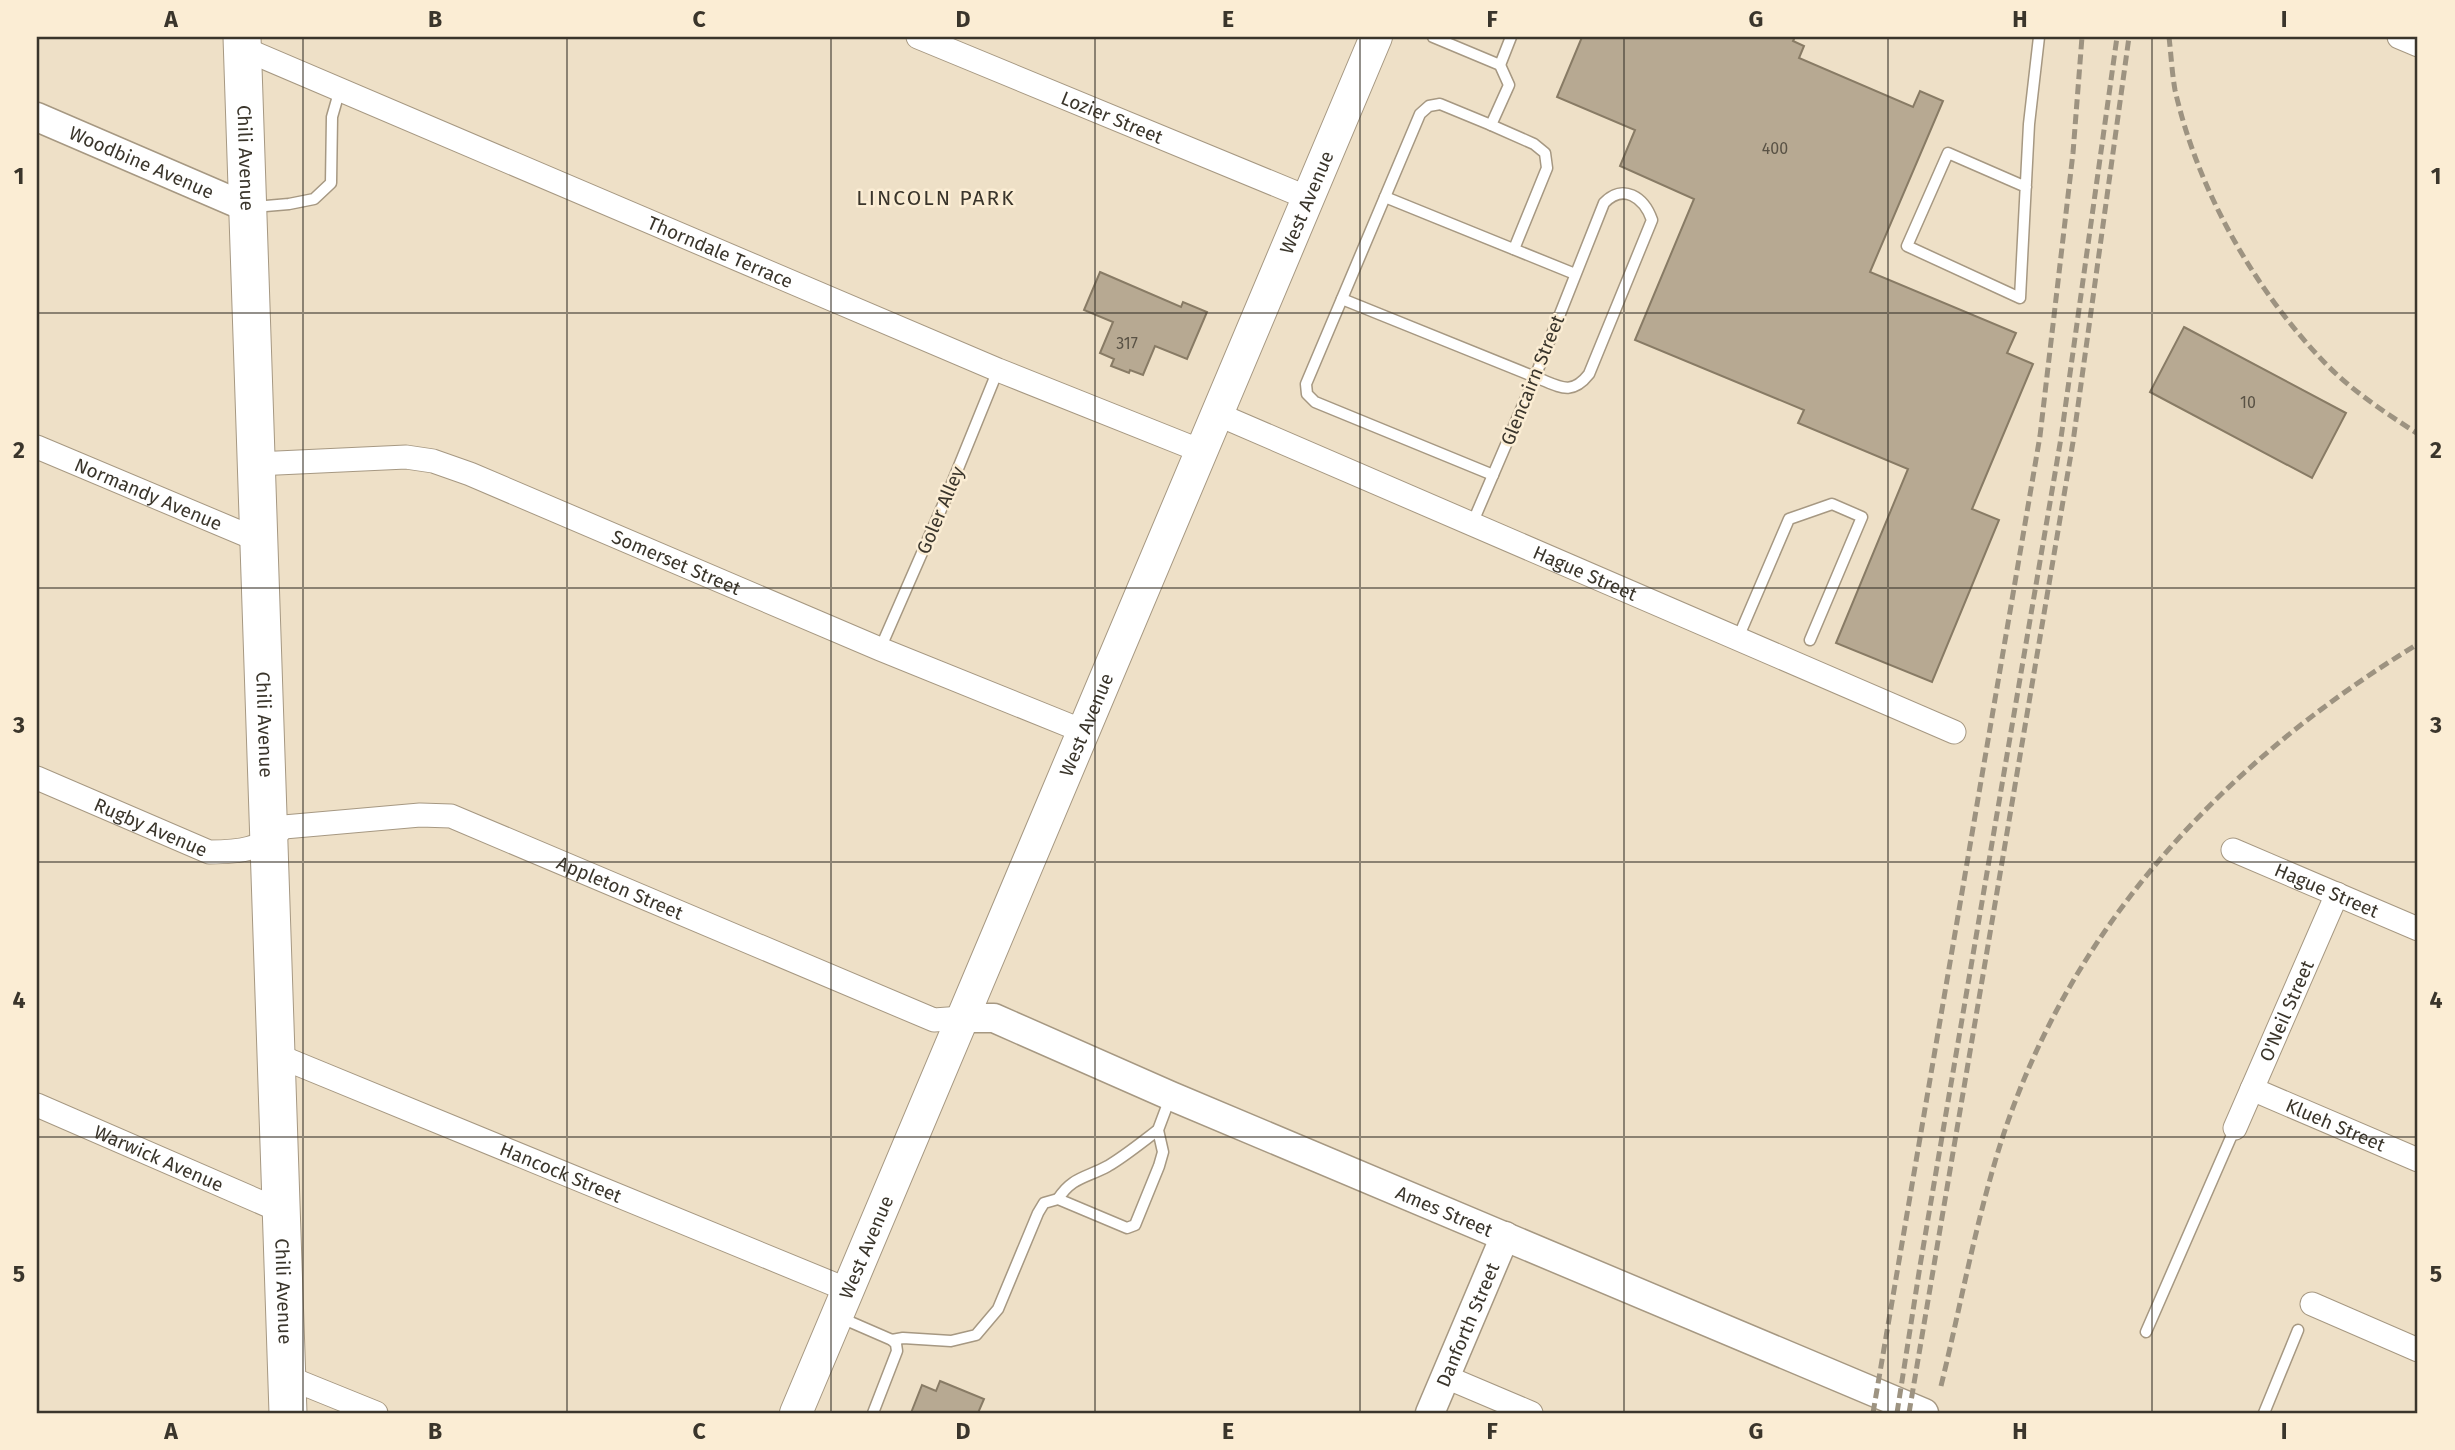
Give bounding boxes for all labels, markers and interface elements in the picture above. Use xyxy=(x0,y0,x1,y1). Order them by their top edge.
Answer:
text: A xyxy=(163,5,178,33)
text: B xyxy=(428,5,442,33)
text: C xyxy=(692,5,706,33)
text: D xyxy=(956,5,971,33)
text: E xyxy=(1222,5,1234,33)
text: F xyxy=(1486,5,1498,33)
text: G xyxy=(1749,5,1763,33)
text: H xyxy=(2012,5,2028,33)
text: I xyxy=(2281,5,2287,33)
street label: Lozier Street xyxy=(1058,86,1166,149)
street label: Chili Avenue xyxy=(232,105,259,211)
street label: Woodbine Avenue xyxy=(66,121,217,204)
house number: 400 xyxy=(1762,139,1788,158)
street label: West Avenue xyxy=(1275,147,1339,257)
text: 1 xyxy=(14,162,24,190)
text: 1 xyxy=(2431,162,2441,190)
district label: LINCOLN PARK xyxy=(856,185,1016,211)
street label: Thorndale Terrace xyxy=(644,211,796,293)
street label: Glencairn Street xyxy=(1496,312,1569,449)
house number: 317 xyxy=(1116,334,1138,353)
house number: 10 xyxy=(2240,393,2256,412)
text: 2 xyxy=(13,436,25,464)
text: 2 xyxy=(2430,436,2442,464)
street label: Normandy Avenue xyxy=(71,453,226,536)
street label: Goler Alley xyxy=(912,462,969,557)
street label: Somerset Street xyxy=(608,525,744,600)
street label: Hague Street xyxy=(1530,541,1641,606)
street label: West Avenue xyxy=(1055,670,1119,780)
street label: Chili Avenue xyxy=(251,671,278,778)
text: 3 xyxy=(12,711,25,739)
text: 3 xyxy=(2429,711,2442,739)
street label: Rugby Avenue xyxy=(91,793,211,862)
street label: Appleton Street xyxy=(553,851,687,925)
street label: Hague Street xyxy=(2271,858,2382,923)
street label: O'Neil Street xyxy=(2254,957,2319,1065)
text: 4 xyxy=(13,986,26,1014)
text: 4 xyxy=(2430,986,2443,1014)
street label: Klueh Street xyxy=(2282,1094,2389,1157)
street label: Warwick Avenue xyxy=(91,1120,227,1197)
street label: Hancock Street xyxy=(496,1137,625,1208)
street label: Ames Street xyxy=(1392,1181,1496,1242)
street label: West Avenue xyxy=(834,1192,898,1302)
street label: Chili Avenue xyxy=(270,1238,297,1345)
street label: Danforth Street xyxy=(1431,1259,1504,1390)
text: 5 xyxy=(13,1260,25,1288)
text: 5 xyxy=(2430,1260,2442,1288)
text: A xyxy=(163,1417,178,1445)
text: B xyxy=(428,1417,442,1445)
text: C xyxy=(692,1417,706,1445)
text: D xyxy=(956,1417,971,1445)
text: E xyxy=(1222,1417,1234,1445)
text: F xyxy=(1486,1417,1498,1445)
text: G xyxy=(1749,1417,1763,1445)
text: H xyxy=(2012,1417,2028,1445)
text: I xyxy=(2281,1417,2287,1445)

